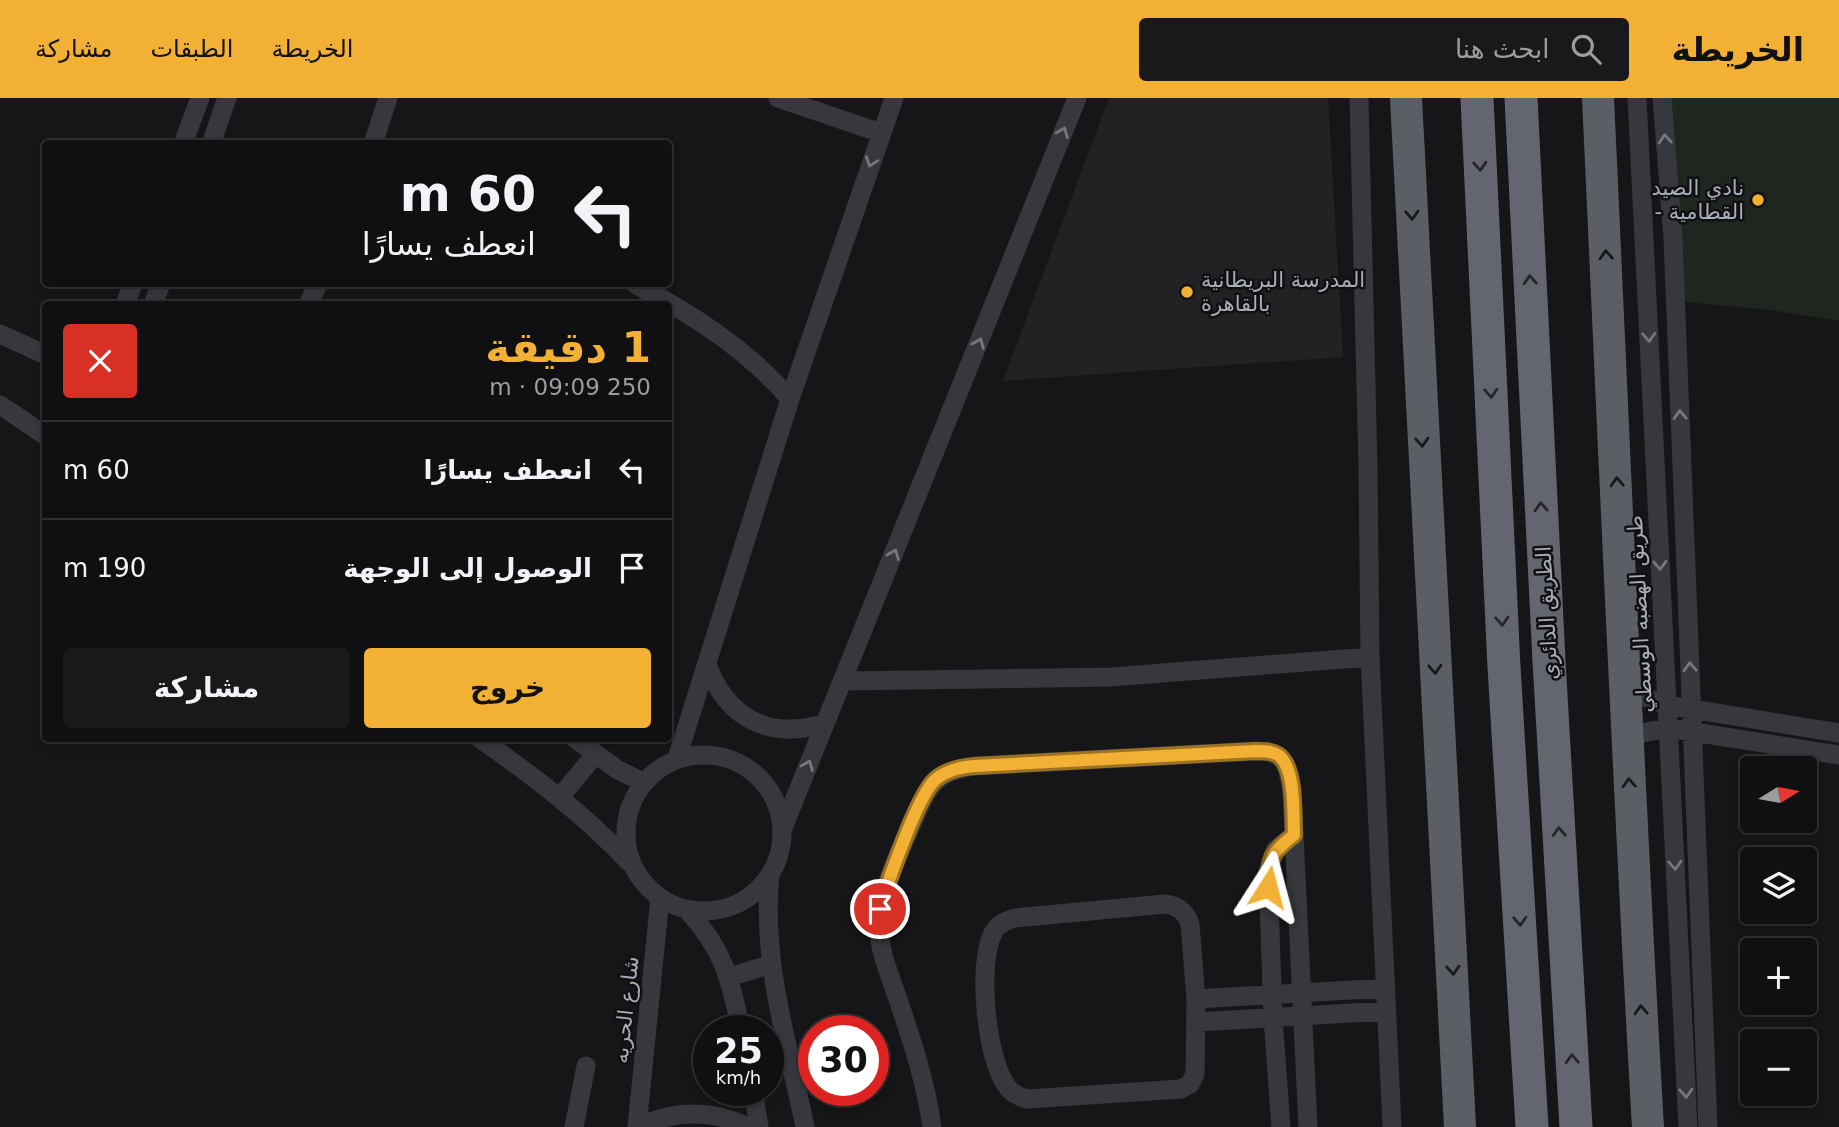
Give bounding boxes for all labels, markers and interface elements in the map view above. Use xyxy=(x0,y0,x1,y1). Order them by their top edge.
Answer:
search box xyxy=(1139,18,1629,81)
icon: search xyxy=(1567,30,1605,68)
text: الخريطة xyxy=(1671,30,1804,69)
text: ابحث هنا xyxy=(1455,34,1549,64)
text: مشاركة xyxy=(35,35,112,63)
text: الطبقات xyxy=(150,35,233,63)
text: الخريطة xyxy=(271,35,353,63)
one-way arrow xyxy=(1055,127,1069,139)
one-way arrow xyxy=(1658,133,1673,144)
one-way arrow xyxy=(865,156,879,168)
one-way arrow xyxy=(1473,161,1488,172)
text: 60 m xyxy=(400,166,536,223)
icon: left xyxy=(560,168,651,259)
place label: نادي الصيد - القطامية xyxy=(1651,176,1744,224)
marker: نادي الصيد - القطامية xyxy=(1750,192,1766,208)
one-way arrow xyxy=(1404,210,1419,221)
text: انعطف يسارًا xyxy=(362,225,536,263)
one-way arrow xyxy=(1598,249,1613,260)
place label: المدرسة البريطانية بالقاهرة xyxy=(1201,268,1365,316)
one-way arrow xyxy=(1523,274,1538,285)
marker: المدرسة البريطانية بالقاهرة xyxy=(1179,284,1195,300)
text: 1 دقيقة xyxy=(485,323,651,372)
button: close xyxy=(63,324,137,398)
one-way arrow xyxy=(1641,332,1656,343)
one-way arrow xyxy=(970,338,984,350)
text: 250 m · 09:09 xyxy=(489,374,651,400)
one-way arrow xyxy=(1484,388,1499,399)
one-way arrow xyxy=(1672,410,1687,421)
one-way arrow xyxy=(1415,437,1430,448)
icon: left xyxy=(613,451,651,489)
text: 60 m xyxy=(63,455,130,485)
text: انعطف يسارًا xyxy=(423,455,592,485)
one-way arrow xyxy=(1609,476,1624,487)
one-way arrow xyxy=(1534,501,1549,512)
street label: طريق الهضبه الوسطي xyxy=(1623,514,1657,714)
street label: الطريق الدائري xyxy=(1532,545,1562,681)
icon: arrive xyxy=(613,549,651,587)
one-way arrow xyxy=(885,549,899,561)
text: 190 m xyxy=(63,553,146,583)
text: الوصول إلى الوجهة xyxy=(343,553,592,583)
one-way arrow xyxy=(1653,559,1668,570)
one-way arrow xyxy=(1495,615,1510,626)
button: مشاركة xyxy=(63,648,350,728)
button: خروج xyxy=(364,648,651,728)
one-way arrow xyxy=(1682,661,1697,672)
one-way arrow xyxy=(1428,664,1443,675)
north arrow xyxy=(1740,756,1816,833)
map controls xyxy=(1740,756,1817,1106)
one-way arrow xyxy=(800,760,814,772)
one-way arrow xyxy=(1621,777,1636,788)
one-way arrow xyxy=(1551,826,1566,837)
button: layers xyxy=(1740,847,1817,924)
position arrow xyxy=(1231,850,1305,924)
one-way arrow xyxy=(1667,860,1682,871)
pin xyxy=(850,879,910,939)
icon: arrive xyxy=(861,890,899,928)
one-way arrow xyxy=(1512,916,1527,927)
button: + xyxy=(1740,938,1817,1015)
street label: شارع الحريه xyxy=(608,955,644,1065)
one-way arrow xyxy=(1445,965,1460,976)
one-way arrow xyxy=(1634,1004,1649,1015)
speed limit sign: 30 xyxy=(798,1015,889,1106)
button: − xyxy=(1740,1029,1817,1106)
text: 25 xyxy=(714,1031,763,1071)
one-way arrow xyxy=(1565,1053,1580,1064)
text: km/h xyxy=(716,1067,761,1088)
one-way arrow xyxy=(1678,1087,1693,1098)

